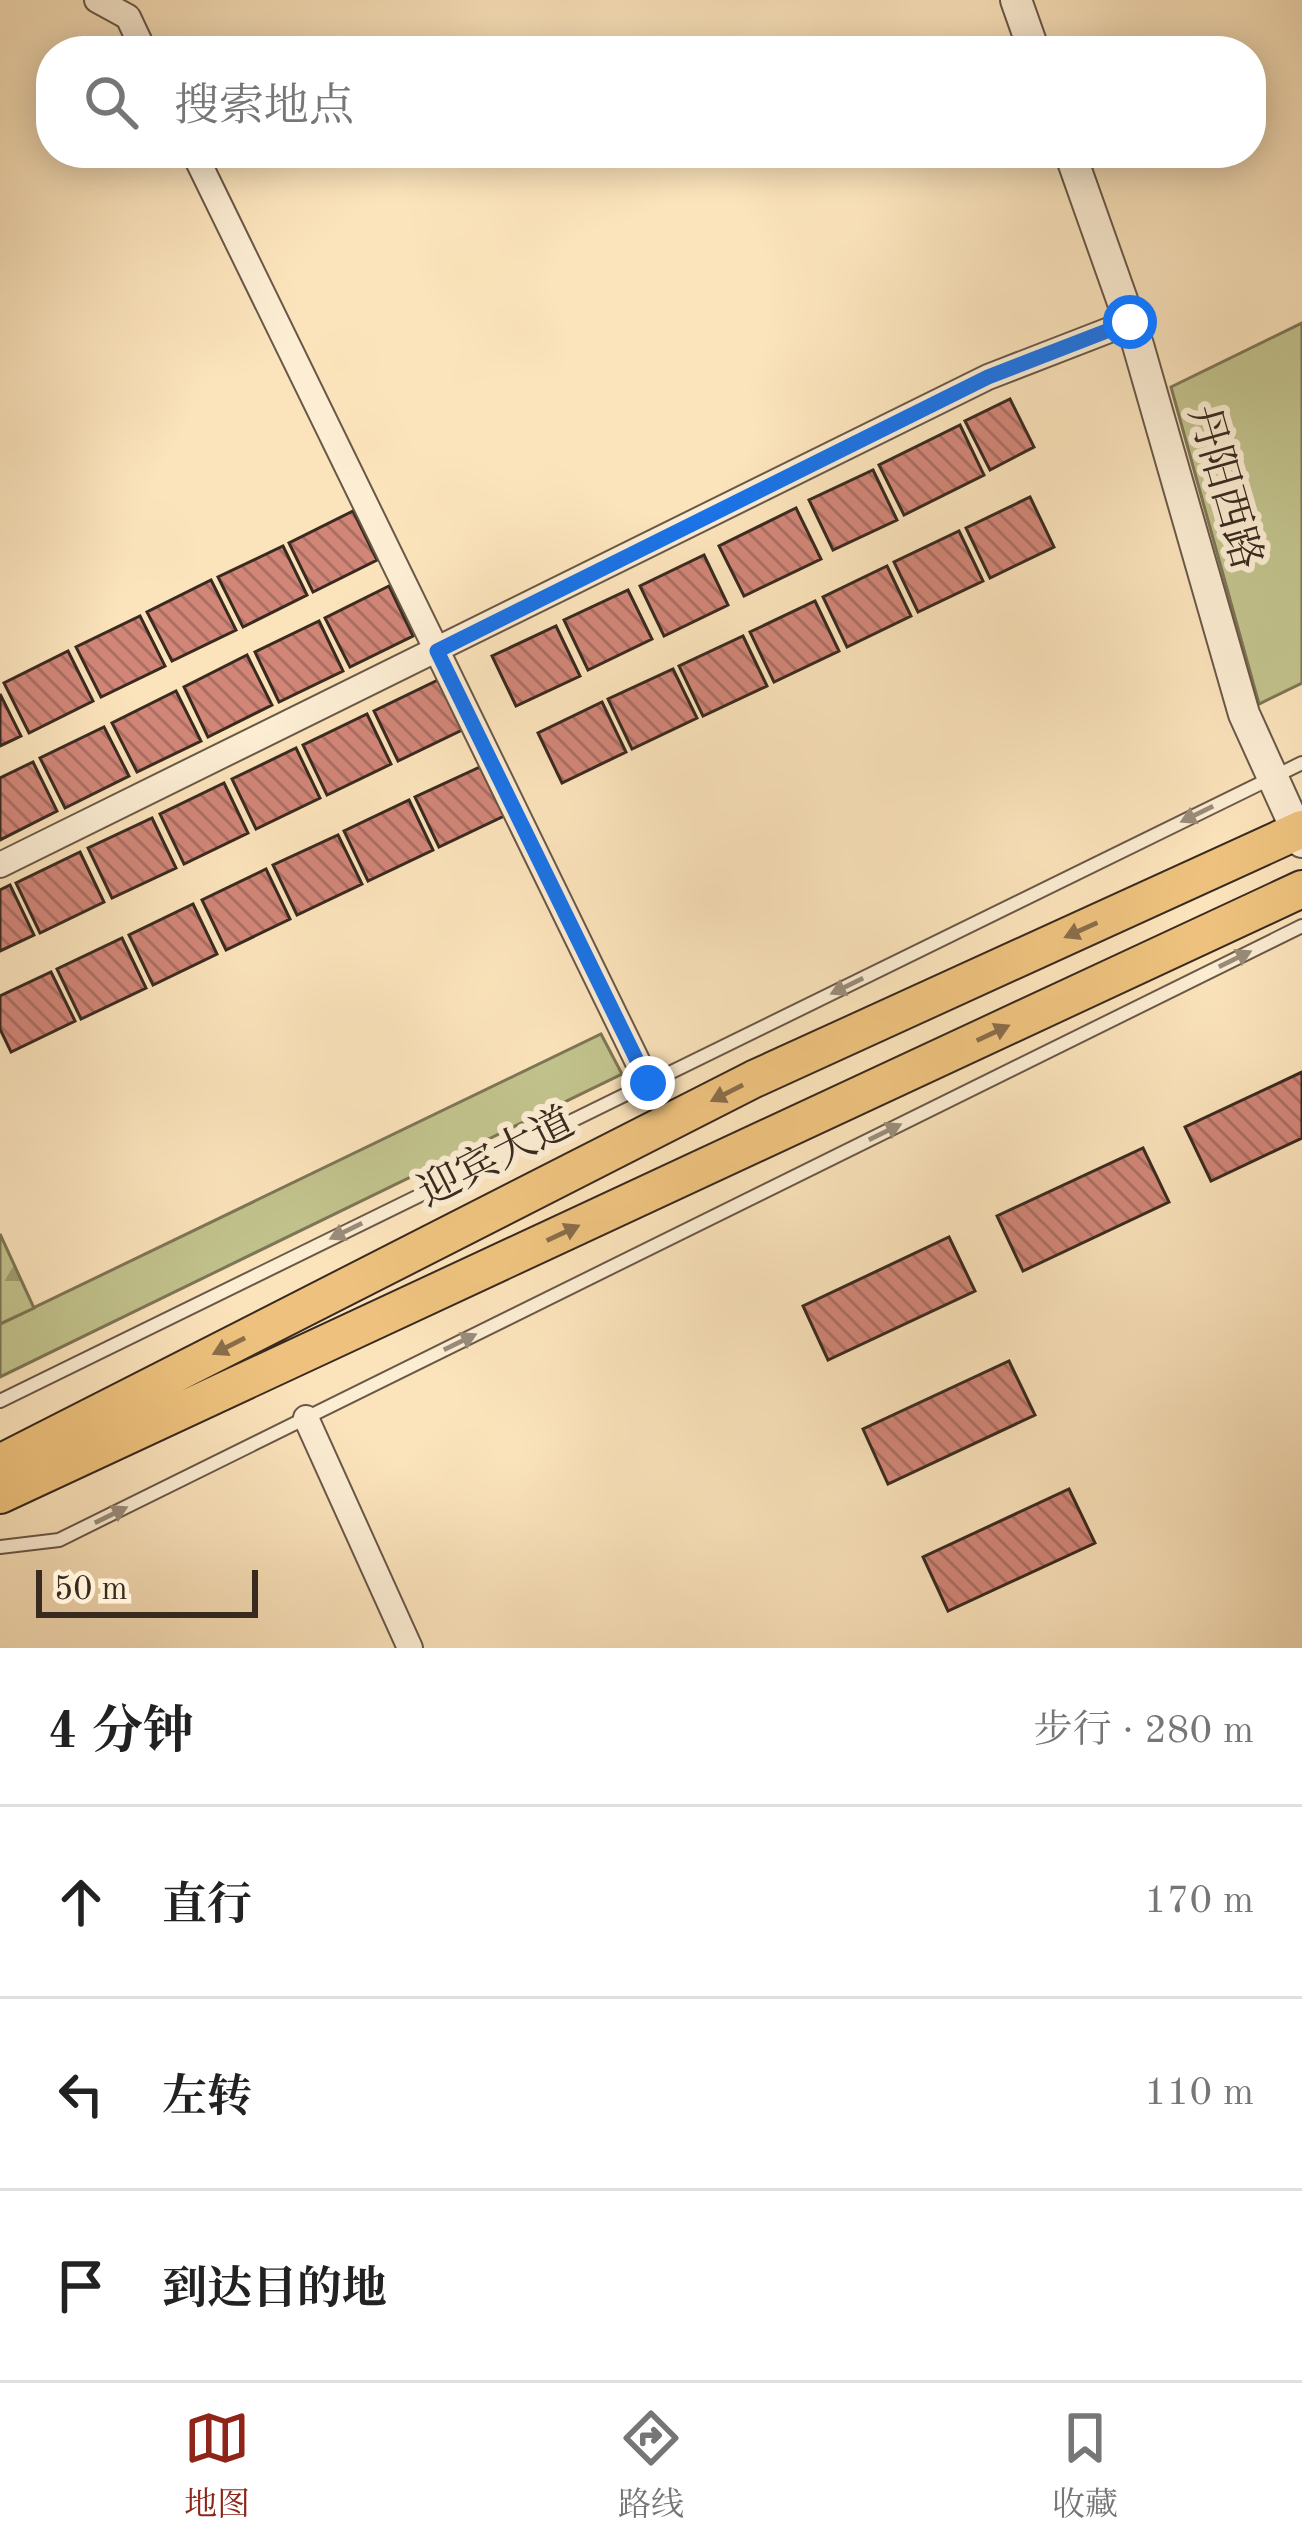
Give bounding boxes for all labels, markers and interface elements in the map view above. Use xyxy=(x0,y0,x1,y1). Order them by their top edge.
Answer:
search box xyxy=(36,36,1266,168)
icon: search xyxy=(78,69,144,135)
text: 搜索地点 xyxy=(174,86,354,131)
route start xyxy=(1103,295,1157,349)
street label: 丹阳西路 xyxy=(1180,400,1270,575)
one-way arrow xyxy=(1180,804,1214,824)
one-way arrow xyxy=(1063,920,1098,940)
one-way arrow xyxy=(1218,950,1252,970)
one-way arrow xyxy=(830,975,864,995)
one-way arrow xyxy=(976,1022,1011,1042)
route end xyxy=(621,1056,675,1110)
one-way arrow xyxy=(709,1082,744,1102)
street label: 迎宾大道 xyxy=(411,1099,581,1216)
one-way arrow xyxy=(868,1122,903,1142)
one-way arrow xyxy=(328,1221,363,1241)
one-way arrow xyxy=(546,1222,581,1242)
one-way arrow xyxy=(443,1332,478,1352)
one-way arrow xyxy=(212,1336,247,1356)
one-way arrow xyxy=(94,1505,129,1525)
scale bar xyxy=(36,1564,258,1617)
text: 50 m xyxy=(54,1574,128,1607)
text: 4 分钟 xyxy=(48,1708,194,1759)
text: 步行 · 280 m xyxy=(1033,1712,1254,1751)
icon: ahead xyxy=(48,1869,114,1935)
text: 170 m xyxy=(1144,1882,1254,1921)
text: 直行 xyxy=(162,1885,252,1930)
icon: left xyxy=(48,2061,114,2127)
text: 110 m xyxy=(1144,2074,1254,2113)
text: 左转 xyxy=(162,2077,252,2122)
icon: arrive xyxy=(48,2253,114,2319)
text: 到达目的地 xyxy=(162,2269,387,2314)
tab: 地图 xyxy=(184,2405,250,2527)
tab: 路线 xyxy=(618,2405,684,2527)
tab: 收藏 xyxy=(1052,2405,1118,2527)

